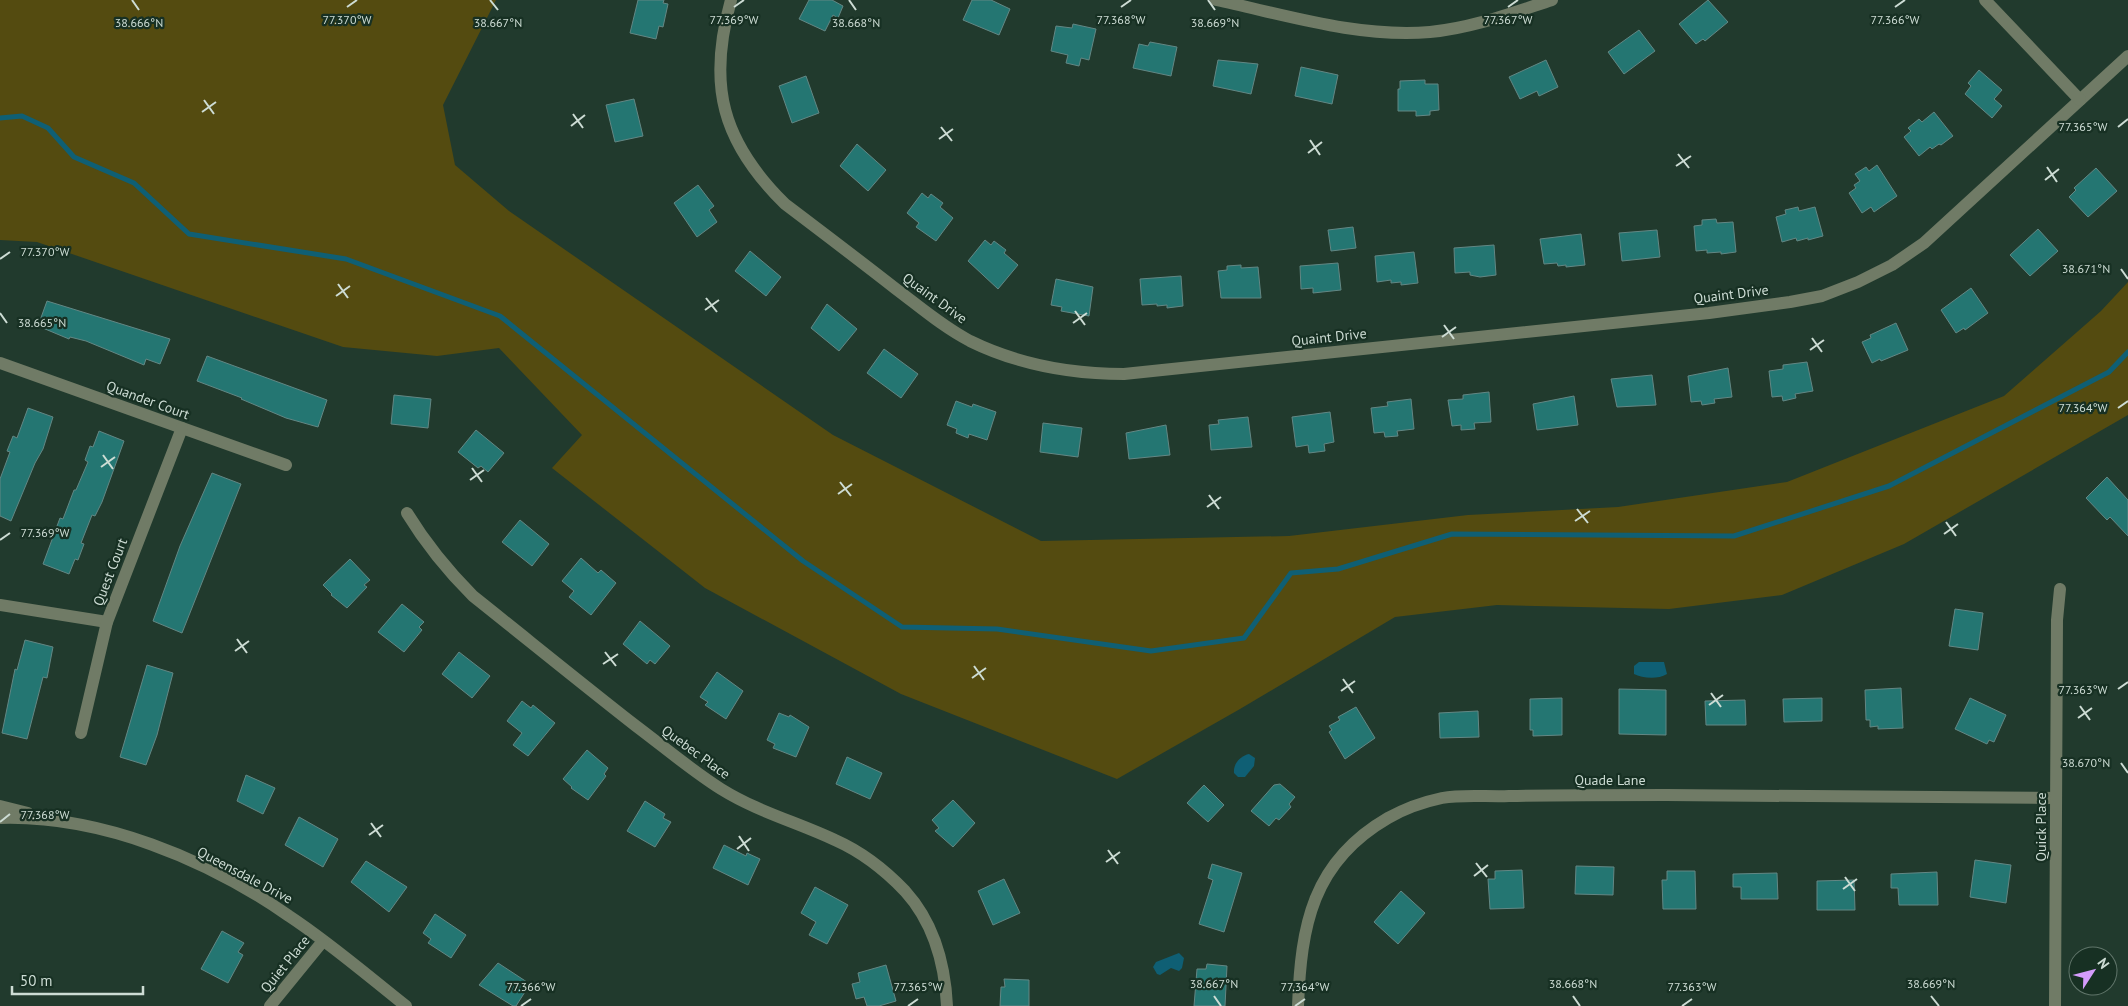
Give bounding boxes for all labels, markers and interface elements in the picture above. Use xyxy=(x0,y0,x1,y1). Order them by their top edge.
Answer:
text: 77.370°W xyxy=(323,12,372,27)
text: 77.369°W xyxy=(710,12,759,27)
text: 77.368°W xyxy=(1097,12,1146,27)
text: 77.367°W xyxy=(1484,12,1533,27)
text: 77.366°W xyxy=(1871,12,1920,27)
text: 38.666°N xyxy=(115,15,163,30)
text: 38.667°N xyxy=(474,15,522,30)
text: 38.668°N xyxy=(832,15,880,30)
text: 38.669°N xyxy=(1191,15,1239,30)
text: 77.365°W xyxy=(2059,119,2108,134)
text: 77.370°W xyxy=(21,244,70,259)
text: 38.671°N xyxy=(2062,261,2110,276)
street label: Quaint Drive xyxy=(899,269,971,327)
street label: Quaint Drive xyxy=(1693,280,1769,308)
text: 38.665°N xyxy=(18,315,66,330)
street label: Quaint Drive xyxy=(1291,324,1367,350)
street label: Quander Court xyxy=(104,377,192,423)
text: 77.364°W xyxy=(2059,400,2108,415)
text: 77.369°W xyxy=(21,525,70,540)
street label: Quest Court xyxy=(89,535,131,608)
text: 77.363°W xyxy=(2059,682,2108,697)
street label: Quebec Place xyxy=(658,721,734,783)
text: 38.670°N xyxy=(2062,755,2110,770)
street label: Quade Lane xyxy=(1574,771,1646,789)
street label: Quick Place xyxy=(2032,792,2050,862)
text: 77.368°W xyxy=(21,807,70,822)
street label: Queensdale Drive xyxy=(194,842,296,908)
street label: Quiet Place xyxy=(256,932,314,996)
north arrow xyxy=(2068,946,2118,996)
text: N xyxy=(2094,954,2114,972)
scale bar xyxy=(12,964,144,996)
text: 50 m xyxy=(20,971,53,990)
text: 38.667°N xyxy=(1190,976,1238,991)
text: 38.668°N xyxy=(1549,976,1597,991)
text: 38.669°N xyxy=(1907,976,1955,991)
text: 77.366°W xyxy=(507,979,556,994)
text: 77.365°W xyxy=(894,979,943,994)
text: 77.364°W xyxy=(1281,979,1330,994)
text: 77.363°W xyxy=(1668,979,1717,994)

